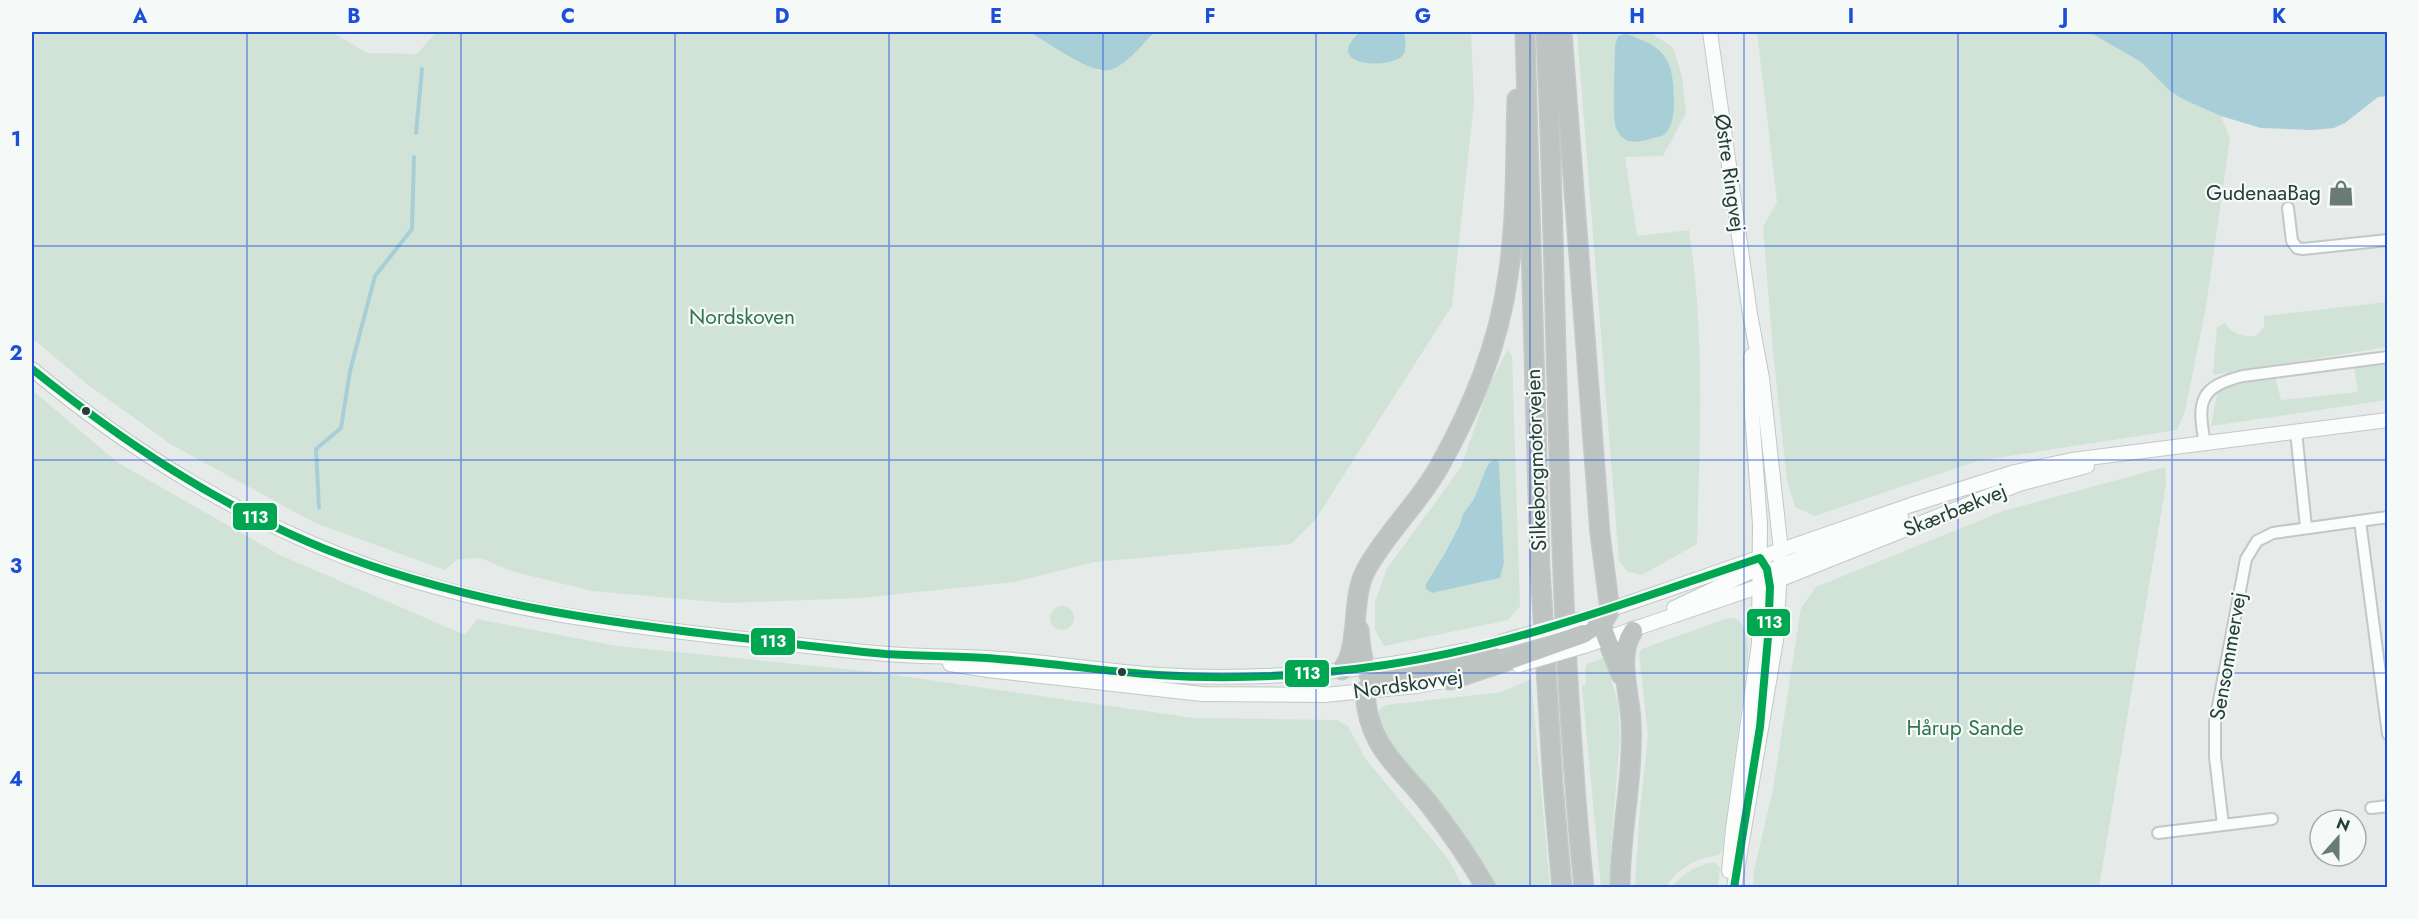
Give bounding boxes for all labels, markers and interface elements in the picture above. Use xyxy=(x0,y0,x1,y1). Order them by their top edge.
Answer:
text: A xyxy=(132,2,148,31)
text: B xyxy=(347,2,361,31)
text: C xyxy=(561,2,575,31)
text: D xyxy=(775,2,789,31)
text: E xyxy=(990,2,1002,31)
text: F xyxy=(1204,2,1216,31)
text: G xyxy=(1415,2,1431,31)
text: H xyxy=(1629,2,1645,31)
text: I xyxy=(1848,2,1854,31)
text: J xyxy=(2058,2,2068,31)
text: K xyxy=(2272,2,2286,31)
street label: Østre Ringvej xyxy=(1707,112,1753,234)
text: 1 xyxy=(11,125,21,154)
place label: GudenaaBag xyxy=(2206,178,2321,208)
shop icon: GudenaaBag xyxy=(2326,178,2356,208)
park label: Nordskoven xyxy=(689,302,795,332)
text: 2 xyxy=(9,339,23,368)
street label: Silkeborgmotorvejen xyxy=(1518,368,1554,552)
unlabelled marker xyxy=(80,405,92,417)
street label: Skærbækvej xyxy=(1899,476,2011,544)
line badge: 113 xyxy=(232,502,278,531)
text: 113 xyxy=(242,506,268,529)
text: 3 xyxy=(10,552,22,581)
street label: Sensommervej xyxy=(2202,590,2254,722)
line badge: 113 xyxy=(1746,608,1791,637)
text: 113 xyxy=(1756,611,1782,634)
line badge: 113 xyxy=(750,627,796,656)
text: 113 xyxy=(760,630,786,653)
line badge: 113 xyxy=(1284,659,1330,688)
street label: Nordskovvej xyxy=(1351,661,1465,707)
text: 113 xyxy=(1294,662,1320,685)
unlabelled marker xyxy=(1116,666,1128,678)
park label: Hårup Sande xyxy=(1906,713,2024,743)
text: 4 xyxy=(9,765,23,794)
north arrow xyxy=(2308,808,2368,868)
text: N xyxy=(2333,811,2353,837)

